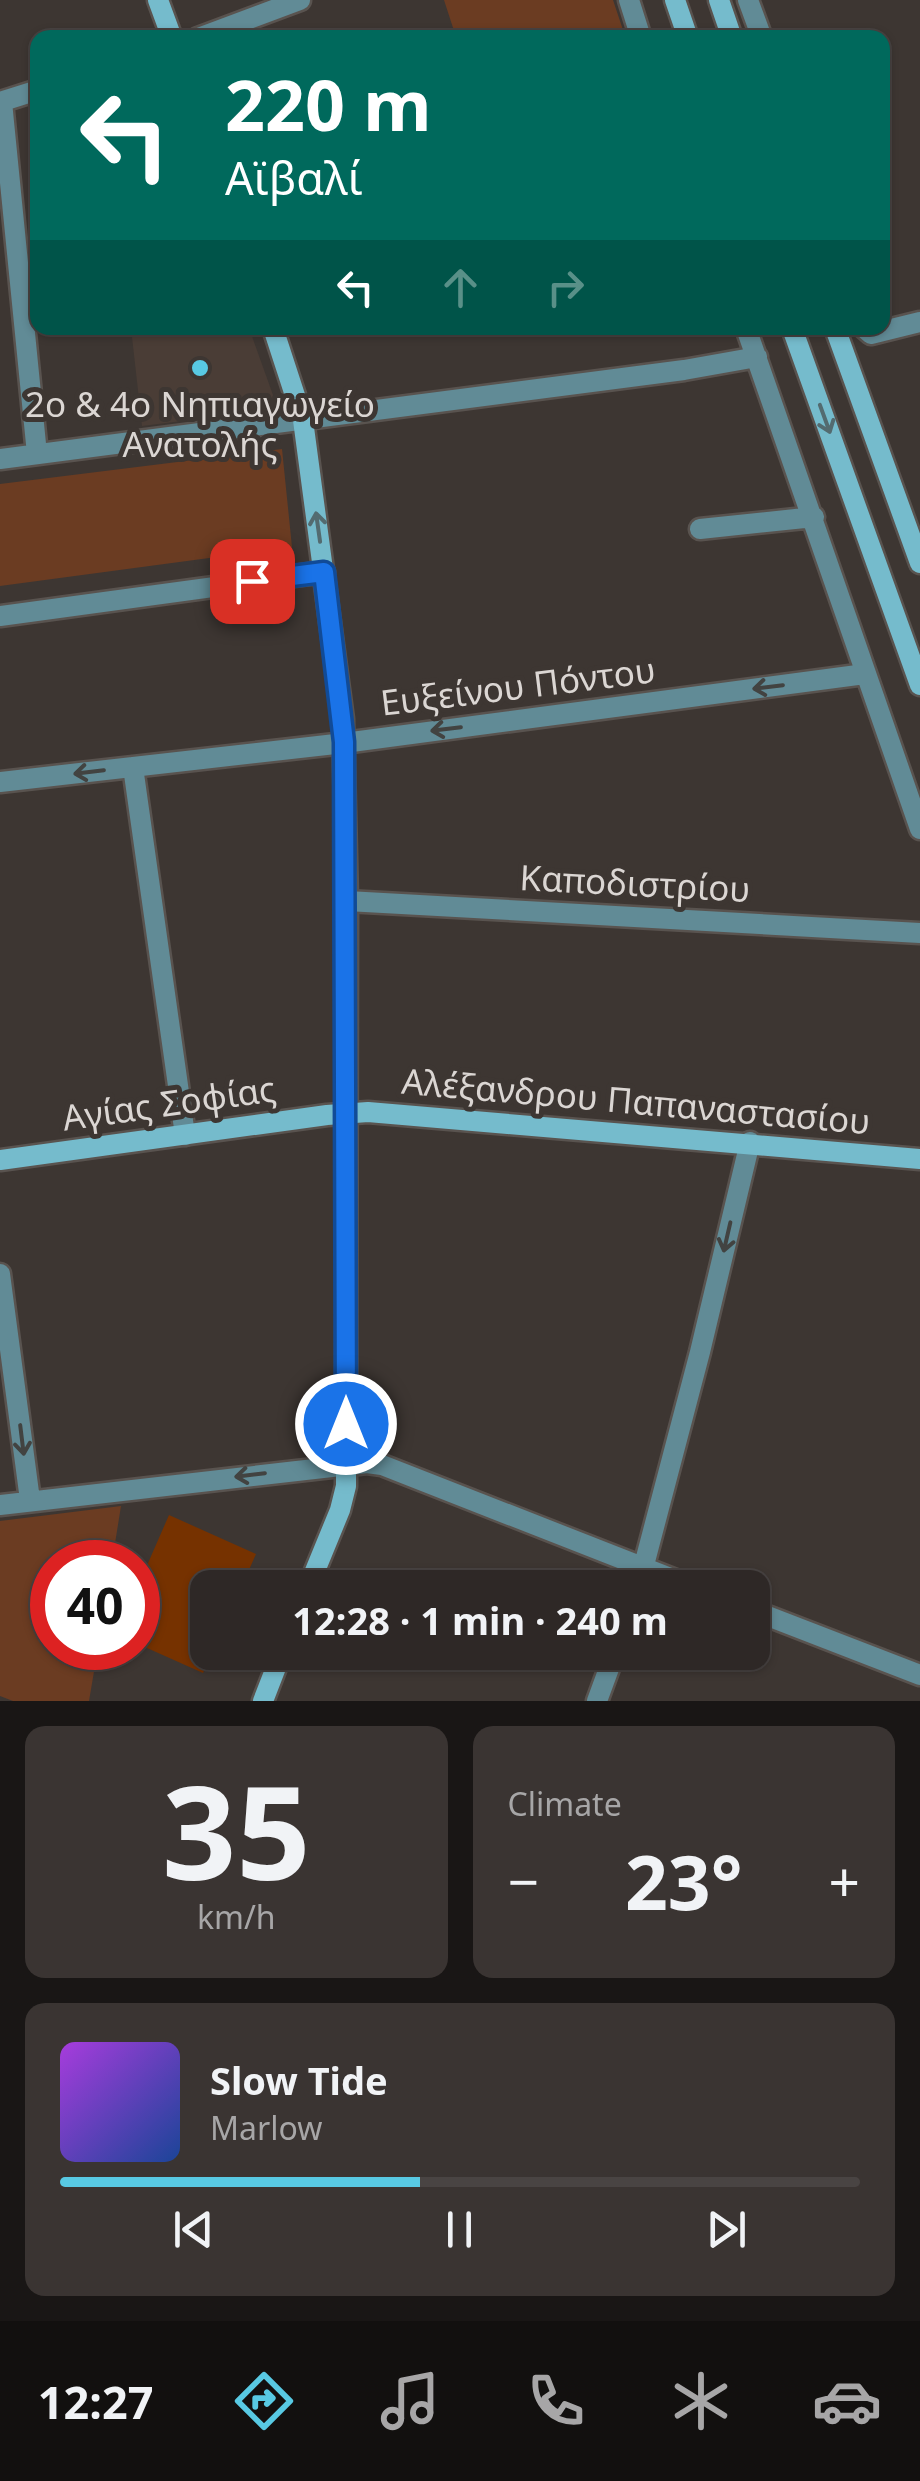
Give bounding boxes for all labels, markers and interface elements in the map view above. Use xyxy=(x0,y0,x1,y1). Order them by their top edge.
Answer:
text: 220 m xyxy=(225,56,432,152)
icon: left xyxy=(60,70,190,200)
text: Αϊβαλί xyxy=(225,147,363,208)
icon: left xyxy=(328,260,383,315)
icon: ahead xyxy=(433,260,488,315)
icon: right xyxy=(538,260,593,315)
marker: 2ο & 4ο Νηπιαγωγείο Ανατολής xyxy=(189,357,211,379)
place label: 2ο & 4ο Νηπιαγωγείο Ανατολής xyxy=(25,380,375,467)
one-way arrow xyxy=(817,403,835,434)
one-way arrow xyxy=(308,512,327,544)
pin xyxy=(210,539,295,624)
icon: arrive xyxy=(225,554,280,609)
street label: Ευξείνου Πόντου xyxy=(378,645,658,726)
one-way arrow xyxy=(753,678,785,696)
one-way arrow xyxy=(431,720,463,739)
one-way arrow xyxy=(73,763,105,782)
street label: Καποδιστρίου xyxy=(519,853,752,912)
street label: Αλέξανδρου Παπαναστασίου xyxy=(400,1057,872,1144)
street label: Αγίας Σοφίας xyxy=(59,1064,278,1141)
one-way arrow xyxy=(717,1220,735,1252)
position arrow xyxy=(294,1372,398,1476)
one-way arrow xyxy=(13,1424,32,1456)
one-way arrow xyxy=(234,1466,266,1485)
speed limit sign: 40 xyxy=(30,1540,160,1670)
text: 12:28 · 1 min · 240 m xyxy=(292,1594,668,1646)
text: 35 xyxy=(162,1741,311,1918)
text: Climate xyxy=(508,1782,622,1825)
text: 23° xyxy=(625,1830,743,1932)
text: − xyxy=(508,1843,539,1918)
text: + xyxy=(829,1843,860,1918)
text: km/h xyxy=(197,1895,276,1938)
text: Slow Tide xyxy=(210,2054,388,2106)
text: Marlow xyxy=(210,2106,322,2149)
icon: previous xyxy=(166,2202,221,2257)
icon: pause xyxy=(432,2202,487,2257)
icon: next xyxy=(699,2202,754,2257)
icon: directions xyxy=(229,2366,299,2436)
icon: music xyxy=(375,2366,445,2436)
icon: phone xyxy=(521,2366,591,2436)
icon: climate xyxy=(666,2366,736,2436)
icon: car xyxy=(812,2366,882,2436)
text: 12:27 xyxy=(38,2371,153,2432)

